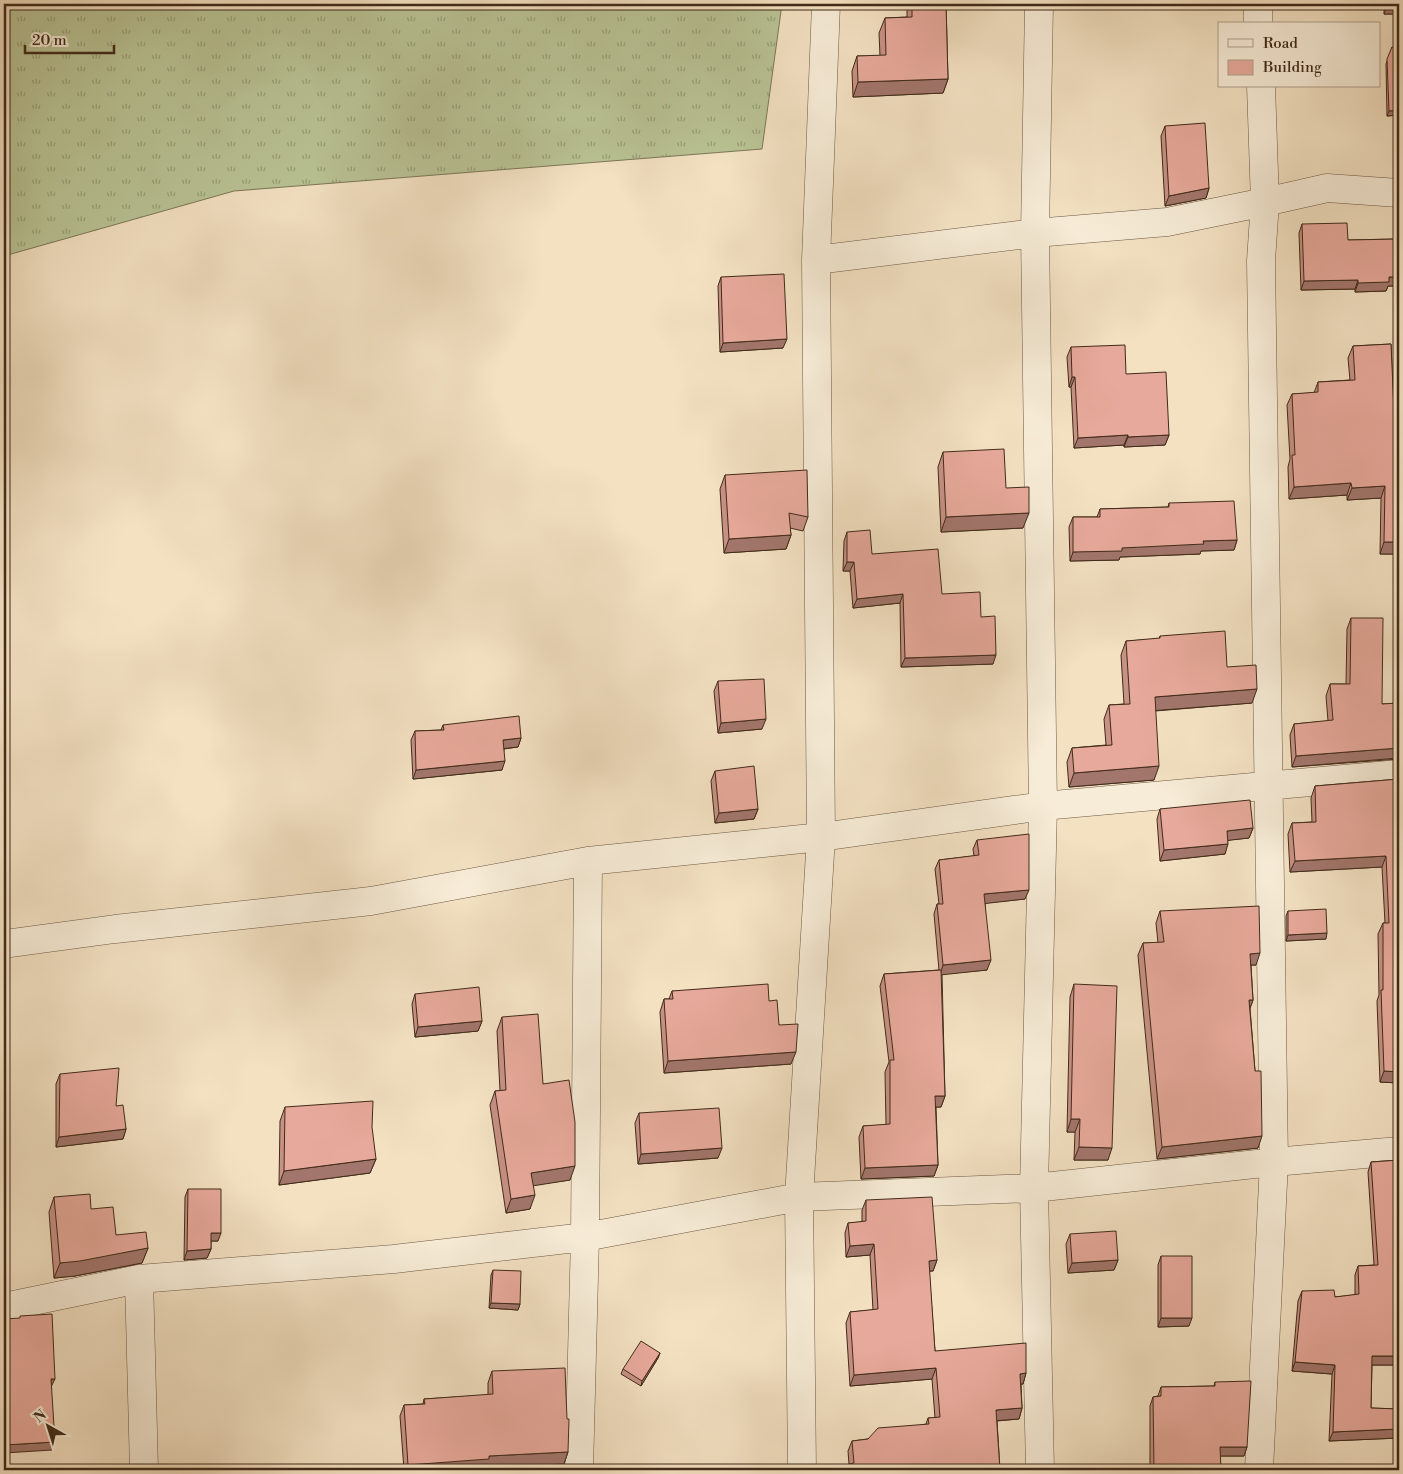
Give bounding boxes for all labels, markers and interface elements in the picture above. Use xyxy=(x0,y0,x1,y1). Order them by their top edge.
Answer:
scale bar xyxy=(25,22,114,54)
legend xyxy=(1218,22,1380,88)
text: 20 m xyxy=(32,31,67,50)
text: Road xyxy=(1263,34,1298,53)
text: Building xyxy=(1262,58,1322,77)
north arrow xyxy=(22,1402,72,1452)
text: N xyxy=(30,1406,50,1427)

